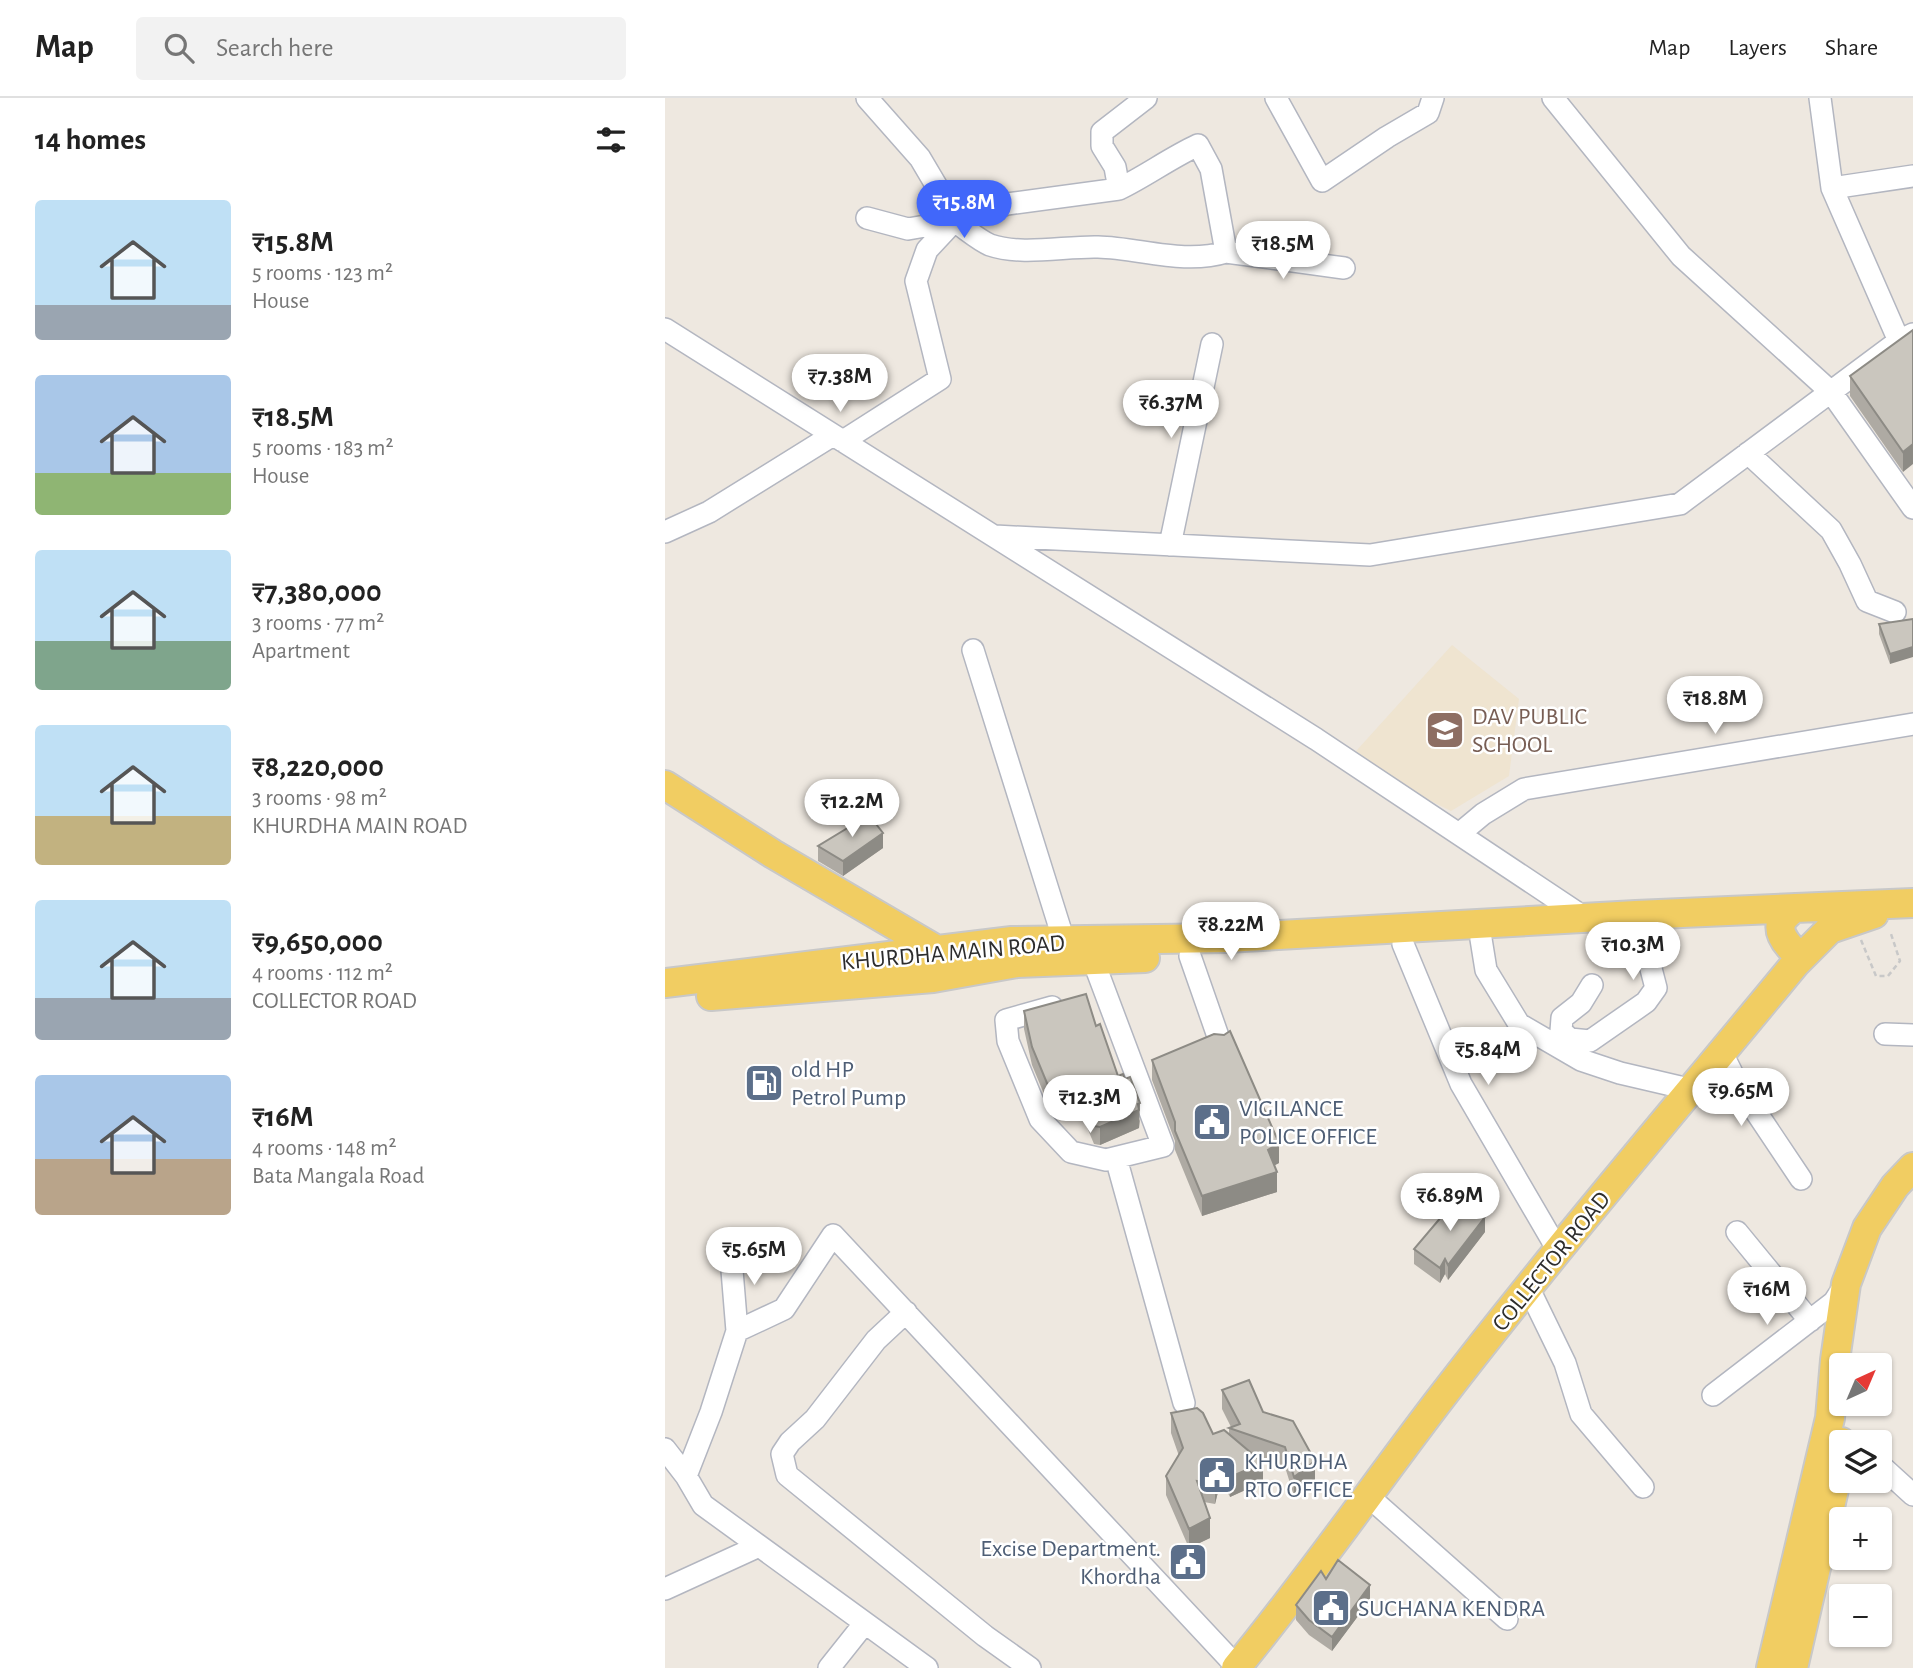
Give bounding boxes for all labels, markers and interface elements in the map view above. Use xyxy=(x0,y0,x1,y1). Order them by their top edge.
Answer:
search box xyxy=(136,17,626,80)
icon: search xyxy=(160,29,198,67)
text: Map xyxy=(35,31,94,64)
text: Search here xyxy=(216,35,334,61)
text: Map xyxy=(1648,36,1690,60)
text: Layers xyxy=(1728,36,1787,60)
text: Share xyxy=(1825,36,1878,60)
icon: filters xyxy=(592,121,630,159)
text: 14 homes xyxy=(35,125,146,155)
pin: ₹15.8M xyxy=(907,180,1021,240)
text: ₹15.8M xyxy=(933,191,995,214)
pin: ₹18.5M xyxy=(1226,222,1340,281)
text: ₹15.8M xyxy=(252,227,334,257)
icon: home xyxy=(91,228,175,312)
text: ₹18.5M xyxy=(1252,232,1314,255)
text: 5 rooms · 123 m² xyxy=(252,262,393,285)
text: House xyxy=(252,290,309,313)
pin: ₹7.38M xyxy=(783,354,897,414)
text: ₹7.38M xyxy=(808,365,872,388)
pin: ₹6.37M xyxy=(1114,380,1228,440)
text: ₹6.37M xyxy=(1139,391,1203,414)
text: ₹18.5M xyxy=(252,402,334,432)
icon: home xyxy=(91,403,175,487)
text: 5 rooms · 183 m² xyxy=(252,437,393,460)
text: House xyxy=(252,465,309,488)
text: ₹7,380,000 xyxy=(252,577,382,607)
icon: home xyxy=(91,578,175,662)
text: 3 rooms · 77 m² xyxy=(252,612,384,635)
text: Apartment xyxy=(252,640,350,663)
pin: ₹18.8M xyxy=(1658,676,1772,736)
text: ₹18.8M xyxy=(1683,687,1747,710)
place label: DAV PUBLIC SCHOOL xyxy=(1472,705,1587,757)
school or university icon: DAV PUBLIC SCHOOL xyxy=(1424,709,1466,751)
text: ₹8,220,000 xyxy=(252,752,384,782)
icon: home xyxy=(91,753,175,837)
pin: ₹12.2M xyxy=(795,780,909,839)
text: 3 rooms · 98 m² xyxy=(252,787,387,810)
text: ₹12.2M xyxy=(820,790,884,813)
text: KHURDHA MAIN ROAD xyxy=(252,815,467,838)
pin: ₹8.22M xyxy=(1174,902,1288,962)
text: ₹8.22M xyxy=(1198,913,1264,936)
pin: ₹10.3M xyxy=(1576,922,1690,982)
text: ₹9,650,000 xyxy=(252,927,383,957)
icon: home xyxy=(91,928,175,1012)
street label: KHURDHA MAIN ROAD xyxy=(840,931,1066,975)
text: ₹10.3M xyxy=(1601,933,1665,956)
text: 4 rooms · 112 m² xyxy=(252,962,393,985)
text: COLLECTOR ROAD xyxy=(252,990,417,1013)
pin: ₹5.84M xyxy=(1431,1028,1545,1087)
text: ₹5.84M xyxy=(1455,1038,1521,1061)
place label: old HP Petrol Pump xyxy=(791,1058,906,1110)
fuel station icon: old HP Petrol Pump xyxy=(743,1062,785,1104)
pin: ₹9.65M xyxy=(1684,1068,1798,1128)
pin: ₹12.3M xyxy=(1033,1076,1147,1135)
text: ₹9.65M xyxy=(1708,1079,1774,1102)
text: ₹12.3M xyxy=(1059,1086,1121,1109)
place label: VIGILANCE POLICE OFFICE xyxy=(1239,1097,1377,1149)
public building icon: VIGILANCE POLICE OFFICE xyxy=(1191,1101,1233,1143)
text: ₹16M xyxy=(252,1102,314,1132)
icon: home xyxy=(91,1103,175,1187)
text: 4 rooms · 148 m² xyxy=(252,1137,397,1160)
text: Bata Mangala Road xyxy=(252,1165,424,1188)
pin: ₹6.89M xyxy=(1393,1174,1507,1233)
text: ₹6.89M xyxy=(1417,1184,1483,1207)
street label: COLLECTOR ROAD xyxy=(1488,1187,1615,1336)
pin: ₹5.65M xyxy=(697,1228,811,1287)
text: ₹5.65M xyxy=(722,1238,786,1261)
pin: ₹16M xyxy=(1726,1268,1808,1327)
text: ₹16M xyxy=(1743,1278,1791,1301)
north arrow xyxy=(1829,1353,1892,1416)
map controls xyxy=(1829,1353,1892,1647)
button: layers xyxy=(1829,1430,1892,1493)
place label: KHURDHA RTO OFFICE xyxy=(1244,1450,1353,1502)
public building icon: KHURDHA RTO OFFICE xyxy=(1196,1454,1238,1496)
button: + xyxy=(1829,1507,1892,1570)
place label: Excise Department. Khordha xyxy=(980,1537,1161,1589)
public building icon: Excise Department. Khordha xyxy=(1167,1541,1209,1583)
button: − xyxy=(1829,1584,1892,1647)
public building icon: SUCHANA KENDRA xyxy=(1310,1587,1352,1629)
place label: SUCHANA KENDRA xyxy=(1358,1597,1545,1621)

